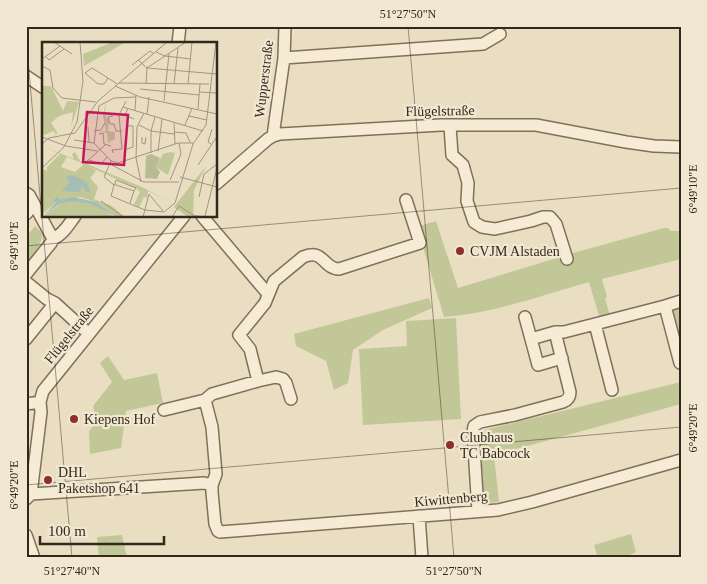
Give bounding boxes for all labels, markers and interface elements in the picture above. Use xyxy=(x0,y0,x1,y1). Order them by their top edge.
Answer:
text: 51°27'50"N xyxy=(380,7,437,21)
street label: Wupperstraße xyxy=(252,39,276,119)
inset map xyxy=(42,42,218,218)
street label: Flügelstraße xyxy=(405,103,475,119)
text: 6°49'10"E xyxy=(686,164,700,214)
text: 6°49'10"E xyxy=(7,221,21,271)
place label: CVJM Alstaden xyxy=(470,244,560,259)
marker: CVJM Alstaden xyxy=(454,245,466,257)
street label: Flügelstraße xyxy=(41,303,97,367)
text: 6°49'20"E xyxy=(686,403,700,453)
place label: Kiepens Hof xyxy=(84,412,155,427)
marker: Kiepens Hof xyxy=(68,413,80,425)
place label: Clubhaus TC Babcock xyxy=(460,430,530,461)
marker: Clubhaus TC Babcock xyxy=(444,439,456,451)
text: 6°49'20"E xyxy=(7,460,21,510)
place label: DHL Paketshop 641 xyxy=(58,465,140,496)
marker: DHL Paketshop 641 xyxy=(42,474,54,486)
street label: Kiwittenberg xyxy=(414,488,488,510)
scale bar xyxy=(40,514,164,546)
text: 100 m xyxy=(48,523,86,539)
text: 51°27'40"N xyxy=(44,564,101,578)
text: 51°27'50"N xyxy=(426,564,483,578)

